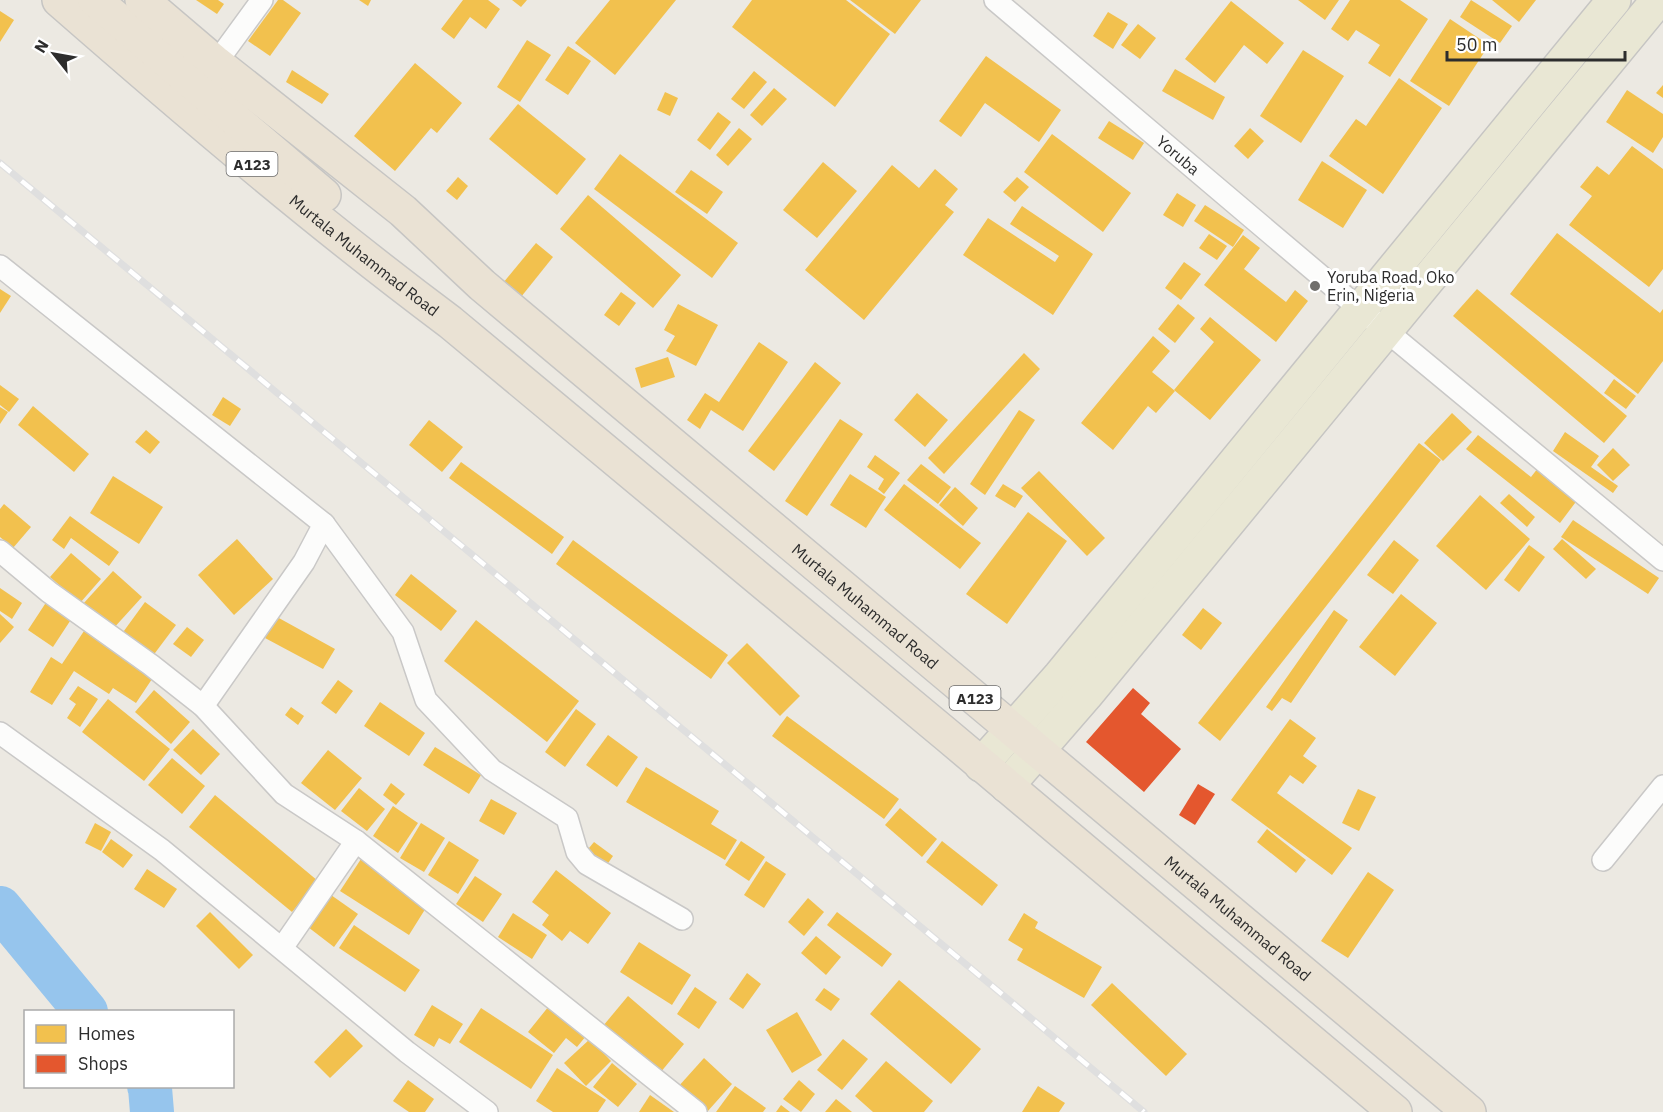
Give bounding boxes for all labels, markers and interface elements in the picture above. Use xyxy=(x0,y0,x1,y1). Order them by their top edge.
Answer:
north arrow xyxy=(24,24,84,84)
scale bar xyxy=(1447,24,1626,62)
text: 50 m xyxy=(1456,33,1498,56)
text: N xyxy=(30,36,53,56)
street label: Yoruba xyxy=(1152,131,1204,179)
road number: A123 xyxy=(226,152,278,176)
street label: Murtala Muhammad Road xyxy=(285,190,443,320)
place label: Yoruba Road, Oko Erin, Nigeria xyxy=(1327,267,1455,305)
marker: Yoruba Road, Oko Erin, Nigeria xyxy=(1308,279,1322,293)
street label: Murtala Muhammad Road xyxy=(788,539,943,673)
road number: A123 xyxy=(950,686,1000,710)
street label: Murtala Muhammad Road xyxy=(1161,851,1315,985)
legend xyxy=(24,1010,234,1088)
text: Homes xyxy=(78,1022,135,1045)
text: Shops xyxy=(78,1052,128,1075)

